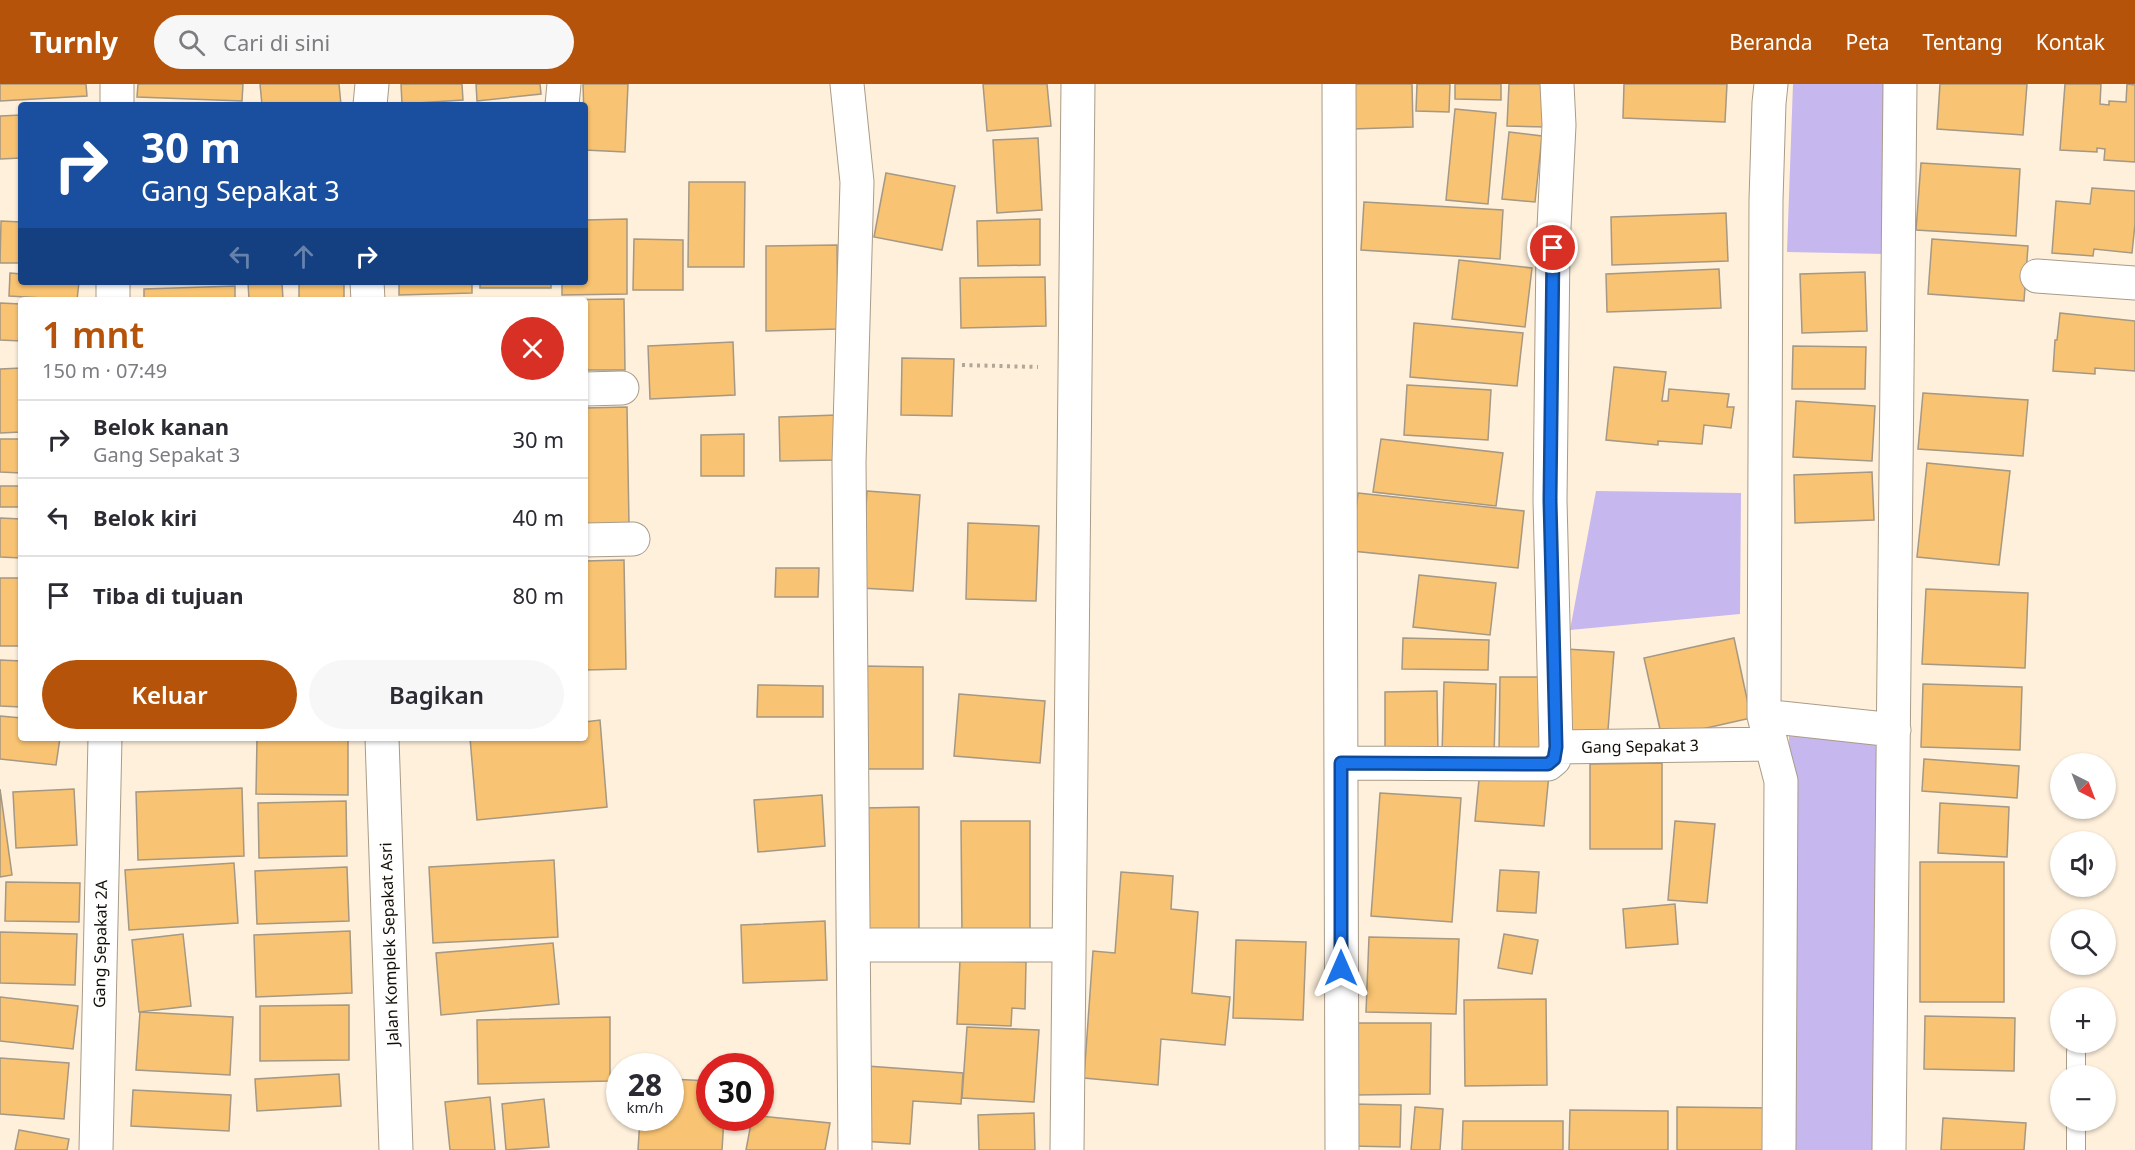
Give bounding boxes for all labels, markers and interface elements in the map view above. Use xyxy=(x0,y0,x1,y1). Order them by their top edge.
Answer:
search box xyxy=(154,15,574,69)
text: Turnly xyxy=(30,23,118,61)
icon: search xyxy=(175,26,208,59)
text: Cari di sini xyxy=(223,27,330,57)
text: Beranda xyxy=(1729,28,1813,56)
text: Peta xyxy=(1846,28,1889,56)
text: Tentang xyxy=(1922,28,2003,56)
text: Kontak xyxy=(2036,28,2105,56)
text: 30 m xyxy=(141,118,241,175)
icon: right xyxy=(42,126,120,204)
text: Gang Sepakat 3 xyxy=(141,172,340,209)
pin xyxy=(1527,222,1578,273)
icon: arrive xyxy=(1536,231,1569,264)
icon: left xyxy=(224,240,257,273)
icon: ahead xyxy=(287,240,320,273)
icon: right xyxy=(350,240,383,273)
text: 1 mnt xyxy=(42,310,144,359)
button: close xyxy=(501,317,564,380)
text: 150 m · 07:49 xyxy=(42,357,167,384)
text: Belok kanan xyxy=(93,411,229,441)
icon: right xyxy=(42,423,75,456)
text: 30 m xyxy=(513,424,564,454)
text: Gang Sepakat 3 xyxy=(93,441,240,468)
icon: left xyxy=(42,501,75,534)
text: Belok kiri xyxy=(93,502,197,532)
text: 40 m xyxy=(513,502,564,532)
icon: arrive xyxy=(42,579,75,612)
text: Tiba di tujuan xyxy=(93,580,243,610)
text: 80 m xyxy=(513,580,564,610)
button: Keluar xyxy=(42,660,297,729)
button: Bagikan xyxy=(309,660,564,729)
street label: Gang Sepakat 3 xyxy=(1581,734,1699,758)
north arrow xyxy=(2050,753,2116,819)
map controls xyxy=(2050,753,2116,1131)
button: sound xyxy=(2050,831,2116,897)
street label: Jalan Komplek Sepakat Asri xyxy=(374,842,404,1048)
street label: Gang Sepakat 2A xyxy=(88,879,112,1008)
button: search xyxy=(2050,909,2116,975)
position arrow xyxy=(1309,936,1373,1000)
button: + xyxy=(2050,987,2116,1053)
speed limit sign: 30 xyxy=(696,1053,774,1131)
text: 28 xyxy=(628,1064,662,1105)
button: − xyxy=(2050,1065,2116,1131)
text: km/h xyxy=(627,1097,663,1117)

